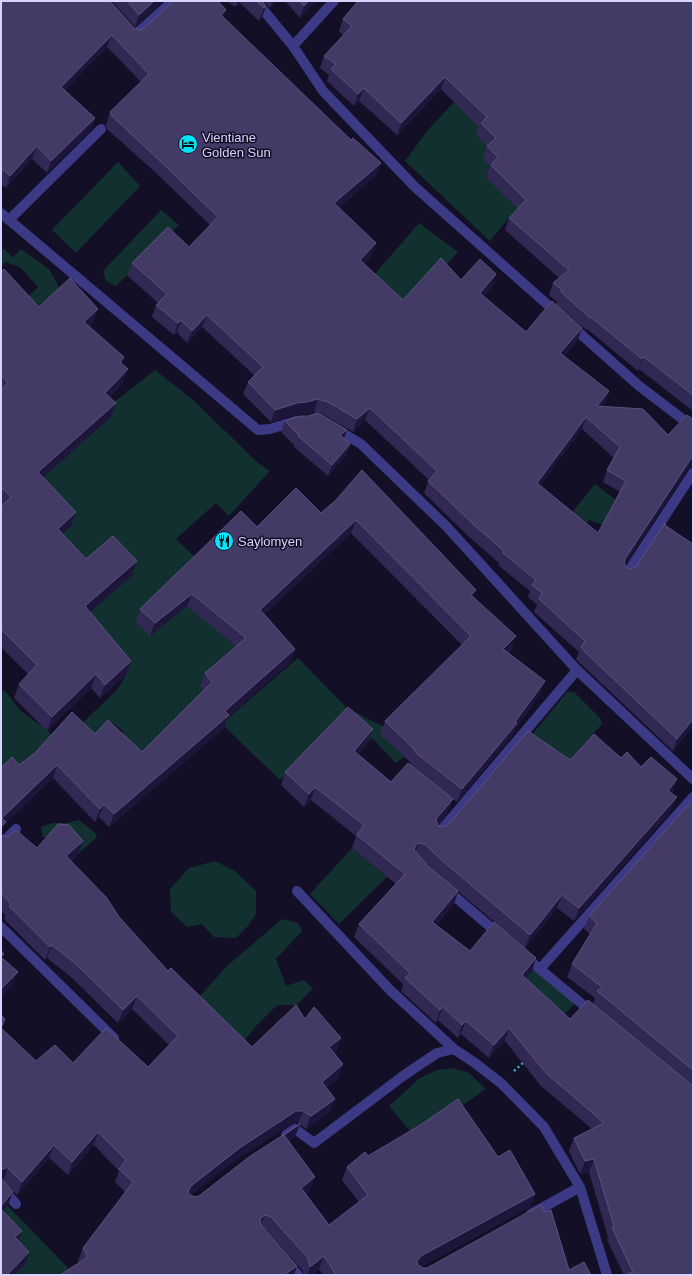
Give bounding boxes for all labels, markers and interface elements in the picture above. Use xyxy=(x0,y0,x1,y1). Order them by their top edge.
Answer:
place label: Vientiane Golden Sun xyxy=(202,130,271,160)
hotel icon: Vientiane Golden Sun xyxy=(177,133,199,155)
restaurant icon: Saylomyen xyxy=(213,530,235,552)
place label: Saylomyen xyxy=(238,534,302,549)

